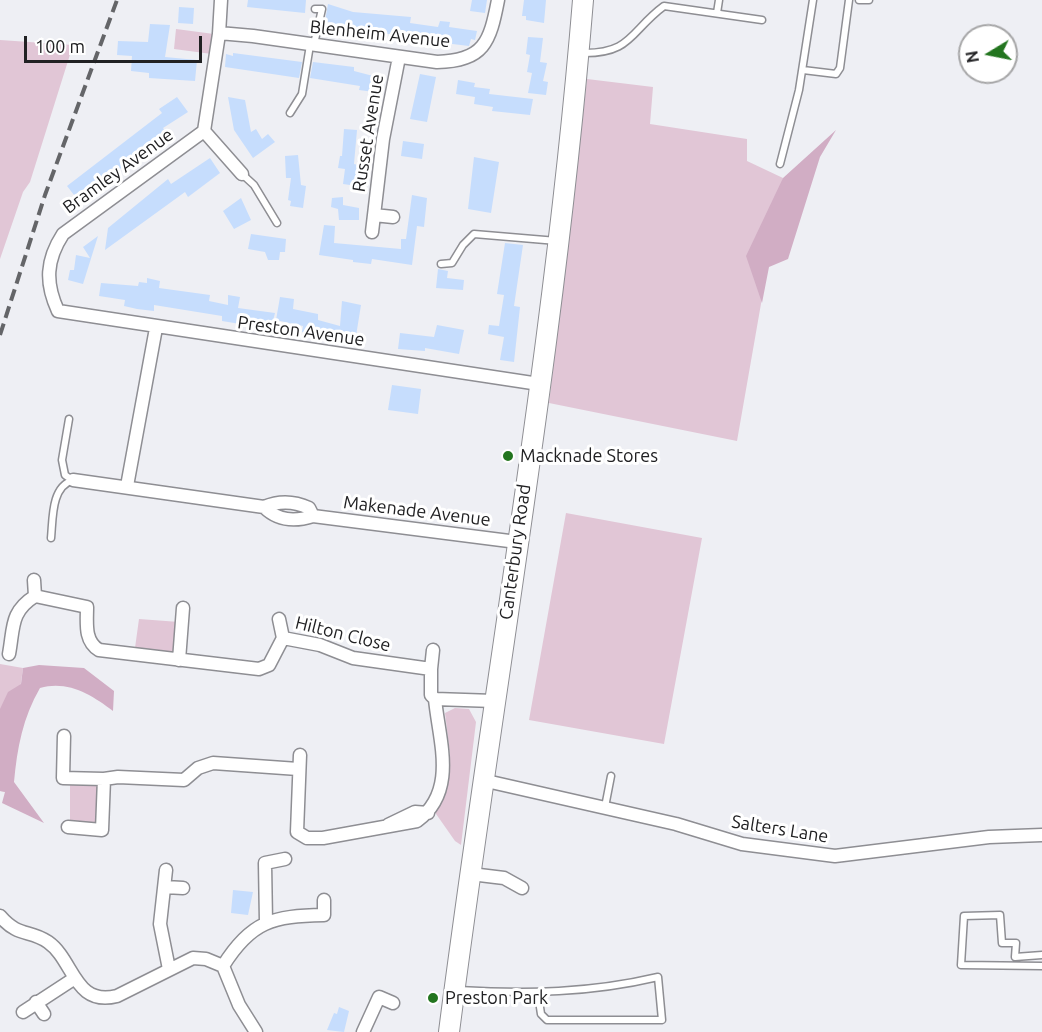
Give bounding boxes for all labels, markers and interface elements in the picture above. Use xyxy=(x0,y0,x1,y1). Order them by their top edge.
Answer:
street label: Blenheim Avenue xyxy=(309,16,451,52)
scale bar xyxy=(27,24,206,62)
north arrow xyxy=(958,24,1018,84)
text: 100 m xyxy=(35,36,85,56)
text: N xyxy=(962,49,982,64)
street label: Russet Avenue xyxy=(348,73,388,193)
street label: Bramley Avenue xyxy=(59,124,177,218)
street label: Preston Avenue xyxy=(236,311,366,351)
place label: Macknade Stores xyxy=(520,445,658,467)
marker: Macknade Stores xyxy=(501,449,515,463)
street label: Canterbury Road xyxy=(495,483,535,621)
street label: Makenade Avenue xyxy=(342,491,492,531)
street label: Hilton Close xyxy=(293,612,393,656)
street label: Salters Lane xyxy=(730,811,830,847)
place label: Preston Park xyxy=(445,987,548,1009)
marker: Preston Park xyxy=(426,991,440,1005)

